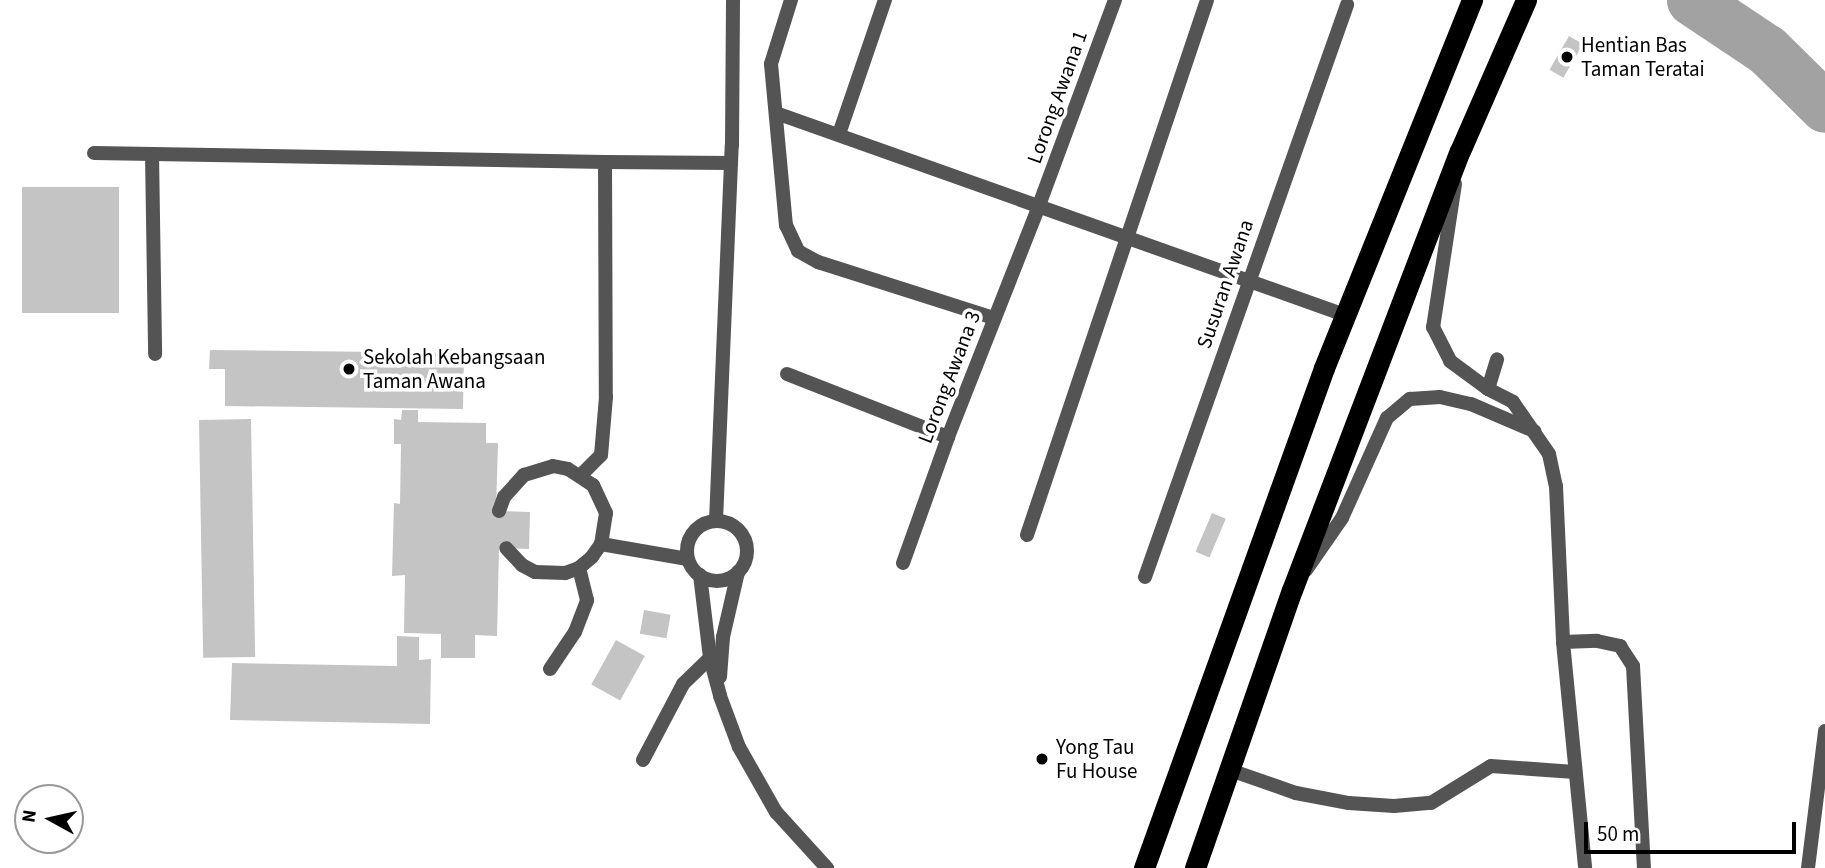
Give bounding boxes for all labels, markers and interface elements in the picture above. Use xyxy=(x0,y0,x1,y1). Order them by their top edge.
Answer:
street label: Lorong Awana 1 xyxy=(1021,27,1093,167)
place label: Hentian Bas Taman Teratai xyxy=(1581,32,1705,82)
marker: Hentian Bas Taman Teratai xyxy=(1559,49,1575,65)
street label: Susuran Awana xyxy=(1191,216,1259,352)
street label: Lorong Awana 3 xyxy=(912,307,986,447)
place label: Sekolah Kebangsaan Taman Awana xyxy=(363,344,545,394)
marker: Sekolah Kebangsaan Taman Awana xyxy=(341,361,357,377)
place label: Yong Tau Fu House xyxy=(1056,734,1137,784)
marker: Yong Tau Fu House xyxy=(1034,751,1050,767)
north arrow xyxy=(14,784,84,854)
text: N xyxy=(15,808,44,824)
scale bar xyxy=(1587,808,1799,852)
text: 50 m xyxy=(1597,819,1639,849)

